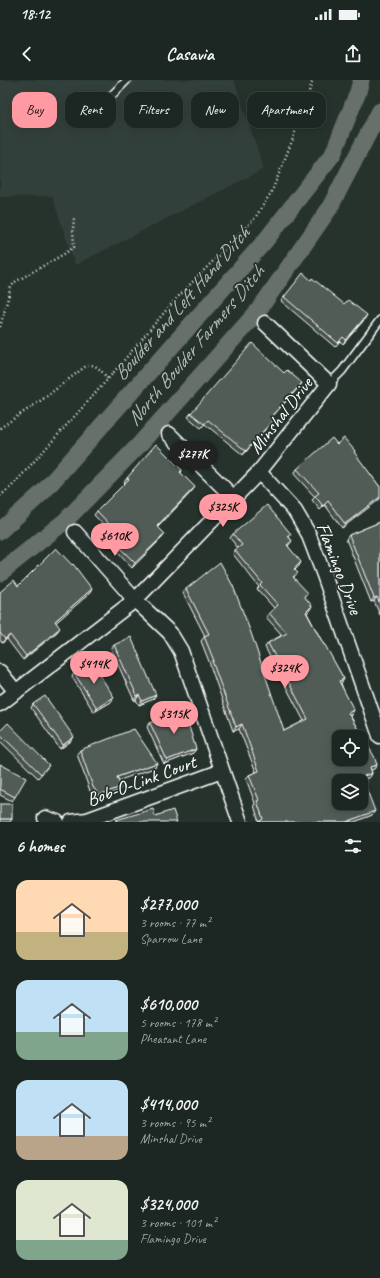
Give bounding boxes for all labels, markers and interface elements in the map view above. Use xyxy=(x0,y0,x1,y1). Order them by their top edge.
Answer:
text: 18:12 xyxy=(20,5,50,24)
icon: back xyxy=(16,43,38,65)
text: Casavia xyxy=(166,43,214,65)
icon: share xyxy=(342,43,364,65)
chip: Buy xyxy=(12,92,57,128)
chip: Rent xyxy=(65,92,116,128)
chip: Filters xyxy=(124,92,183,128)
chip: New xyxy=(191,92,239,128)
chip: Apartment xyxy=(247,92,326,128)
water label: Boulder and Left Hand Ditch xyxy=(108,220,256,385)
water label: North Boulder Farmers Ditch xyxy=(121,259,271,431)
street label: Minshal Drive xyxy=(244,371,319,459)
pin: $277K xyxy=(165,441,221,475)
text: $277K xyxy=(178,446,208,462)
pin: $325K xyxy=(195,494,251,528)
text: $325K xyxy=(208,499,238,515)
street label: Flamingo Drive xyxy=(311,519,368,619)
pin: $610K xyxy=(87,523,143,557)
text: $610K xyxy=(100,528,130,544)
pin: $414K xyxy=(66,651,122,685)
pin: $324K xyxy=(257,655,313,689)
text: $414K xyxy=(79,656,109,672)
text: $324K xyxy=(270,660,300,676)
pin: $315K xyxy=(146,701,202,735)
text: $315K xyxy=(159,706,189,722)
map controls xyxy=(332,730,368,810)
button: locate xyxy=(332,730,368,766)
street label: Bob-O-Link Court xyxy=(83,749,201,812)
button: layers xyxy=(332,774,368,810)
icon: filters xyxy=(342,835,364,857)
text: 6 homes xyxy=(16,836,64,857)
text: $277,000 xyxy=(140,894,197,915)
icon: home xyxy=(48,896,96,944)
text: 3 rooms · 77 m² xyxy=(140,915,210,931)
text: Sparrow Lane xyxy=(140,931,202,947)
text: $610,000 xyxy=(140,994,197,1015)
icon: home xyxy=(48,996,96,1044)
text: 5 rooms · 178 m² xyxy=(140,1015,216,1031)
text: Pheasant Lane xyxy=(140,1031,206,1047)
text: $414,000 xyxy=(140,1094,197,1115)
icon: home xyxy=(48,1096,96,1144)
text: 3 rooms · 95 m² xyxy=(140,1115,210,1131)
text: Minshal Drive xyxy=(140,1131,202,1147)
text: $324,000 xyxy=(140,1194,197,1215)
icon: home xyxy=(48,1196,96,1244)
text: 3 rooms · 101 m² xyxy=(140,1215,216,1231)
text: Flamingo Drive xyxy=(140,1231,206,1247)

